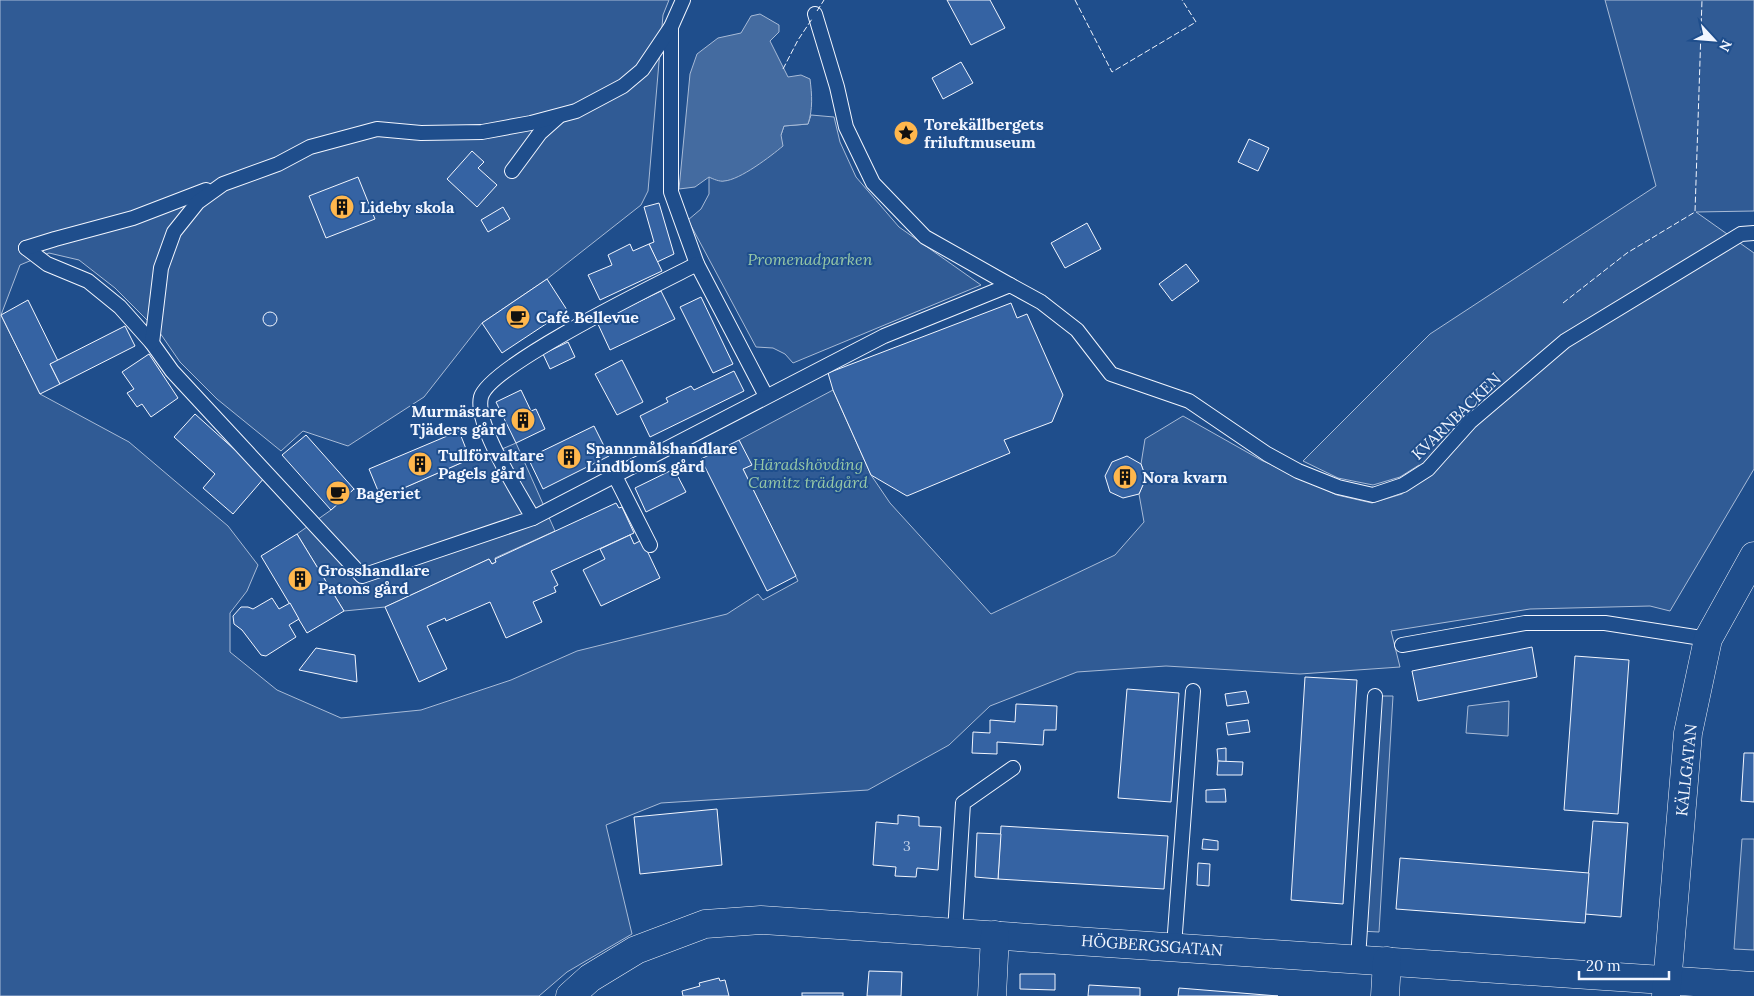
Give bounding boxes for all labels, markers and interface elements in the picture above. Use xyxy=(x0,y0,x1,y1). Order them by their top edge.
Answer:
north arrow xyxy=(1689,15,1739,65)
text: N xyxy=(1715,37,1736,55)
place label: Torekällbergets friluftmuseum xyxy=(924,114,1044,152)
place icon: Torekällbergets friluftmuseum xyxy=(893,120,919,146)
building icon: Lideby skola xyxy=(329,194,355,220)
place label: Lideby skola xyxy=(360,197,455,217)
park label: Promenadparken xyxy=(748,249,873,269)
cafe icon: Café Bellevue xyxy=(505,304,531,330)
place label: Café Bellevue xyxy=(536,307,639,327)
street label: KVARNBACKEN xyxy=(1407,368,1505,464)
place label: Murmästare Tjäders gård xyxy=(410,401,506,439)
building icon: Murmästare Tjäders gård xyxy=(510,407,536,433)
place label: Spannmålshandlare Lindbloms gård xyxy=(586,438,738,476)
building icon: Spannmålshandlare Lindbloms gård xyxy=(556,444,582,470)
place label: Tullförvaltare Pagels gård xyxy=(438,445,544,483)
building icon: Tullförvaltare Pagels gård xyxy=(407,451,433,477)
park label: Häradshövding Camitz trädgård xyxy=(748,454,868,492)
building icon: Nora kvarn xyxy=(1112,464,1138,490)
place label: Nora kvarn xyxy=(1142,467,1228,487)
cafe icon: Bageriet xyxy=(325,480,351,506)
place label: Bageriet xyxy=(356,483,421,503)
place label: Grosshandlare Patons gård xyxy=(318,560,430,598)
building icon: Grosshandlare Patons gård xyxy=(287,566,313,592)
street label: KÄLLGATAN xyxy=(1671,723,1701,817)
house number: 3 xyxy=(903,837,911,855)
street label: HÖGBERGSGATAN xyxy=(1080,930,1224,960)
scale bar xyxy=(1579,948,1669,980)
text: 20 m xyxy=(1586,956,1621,975)

